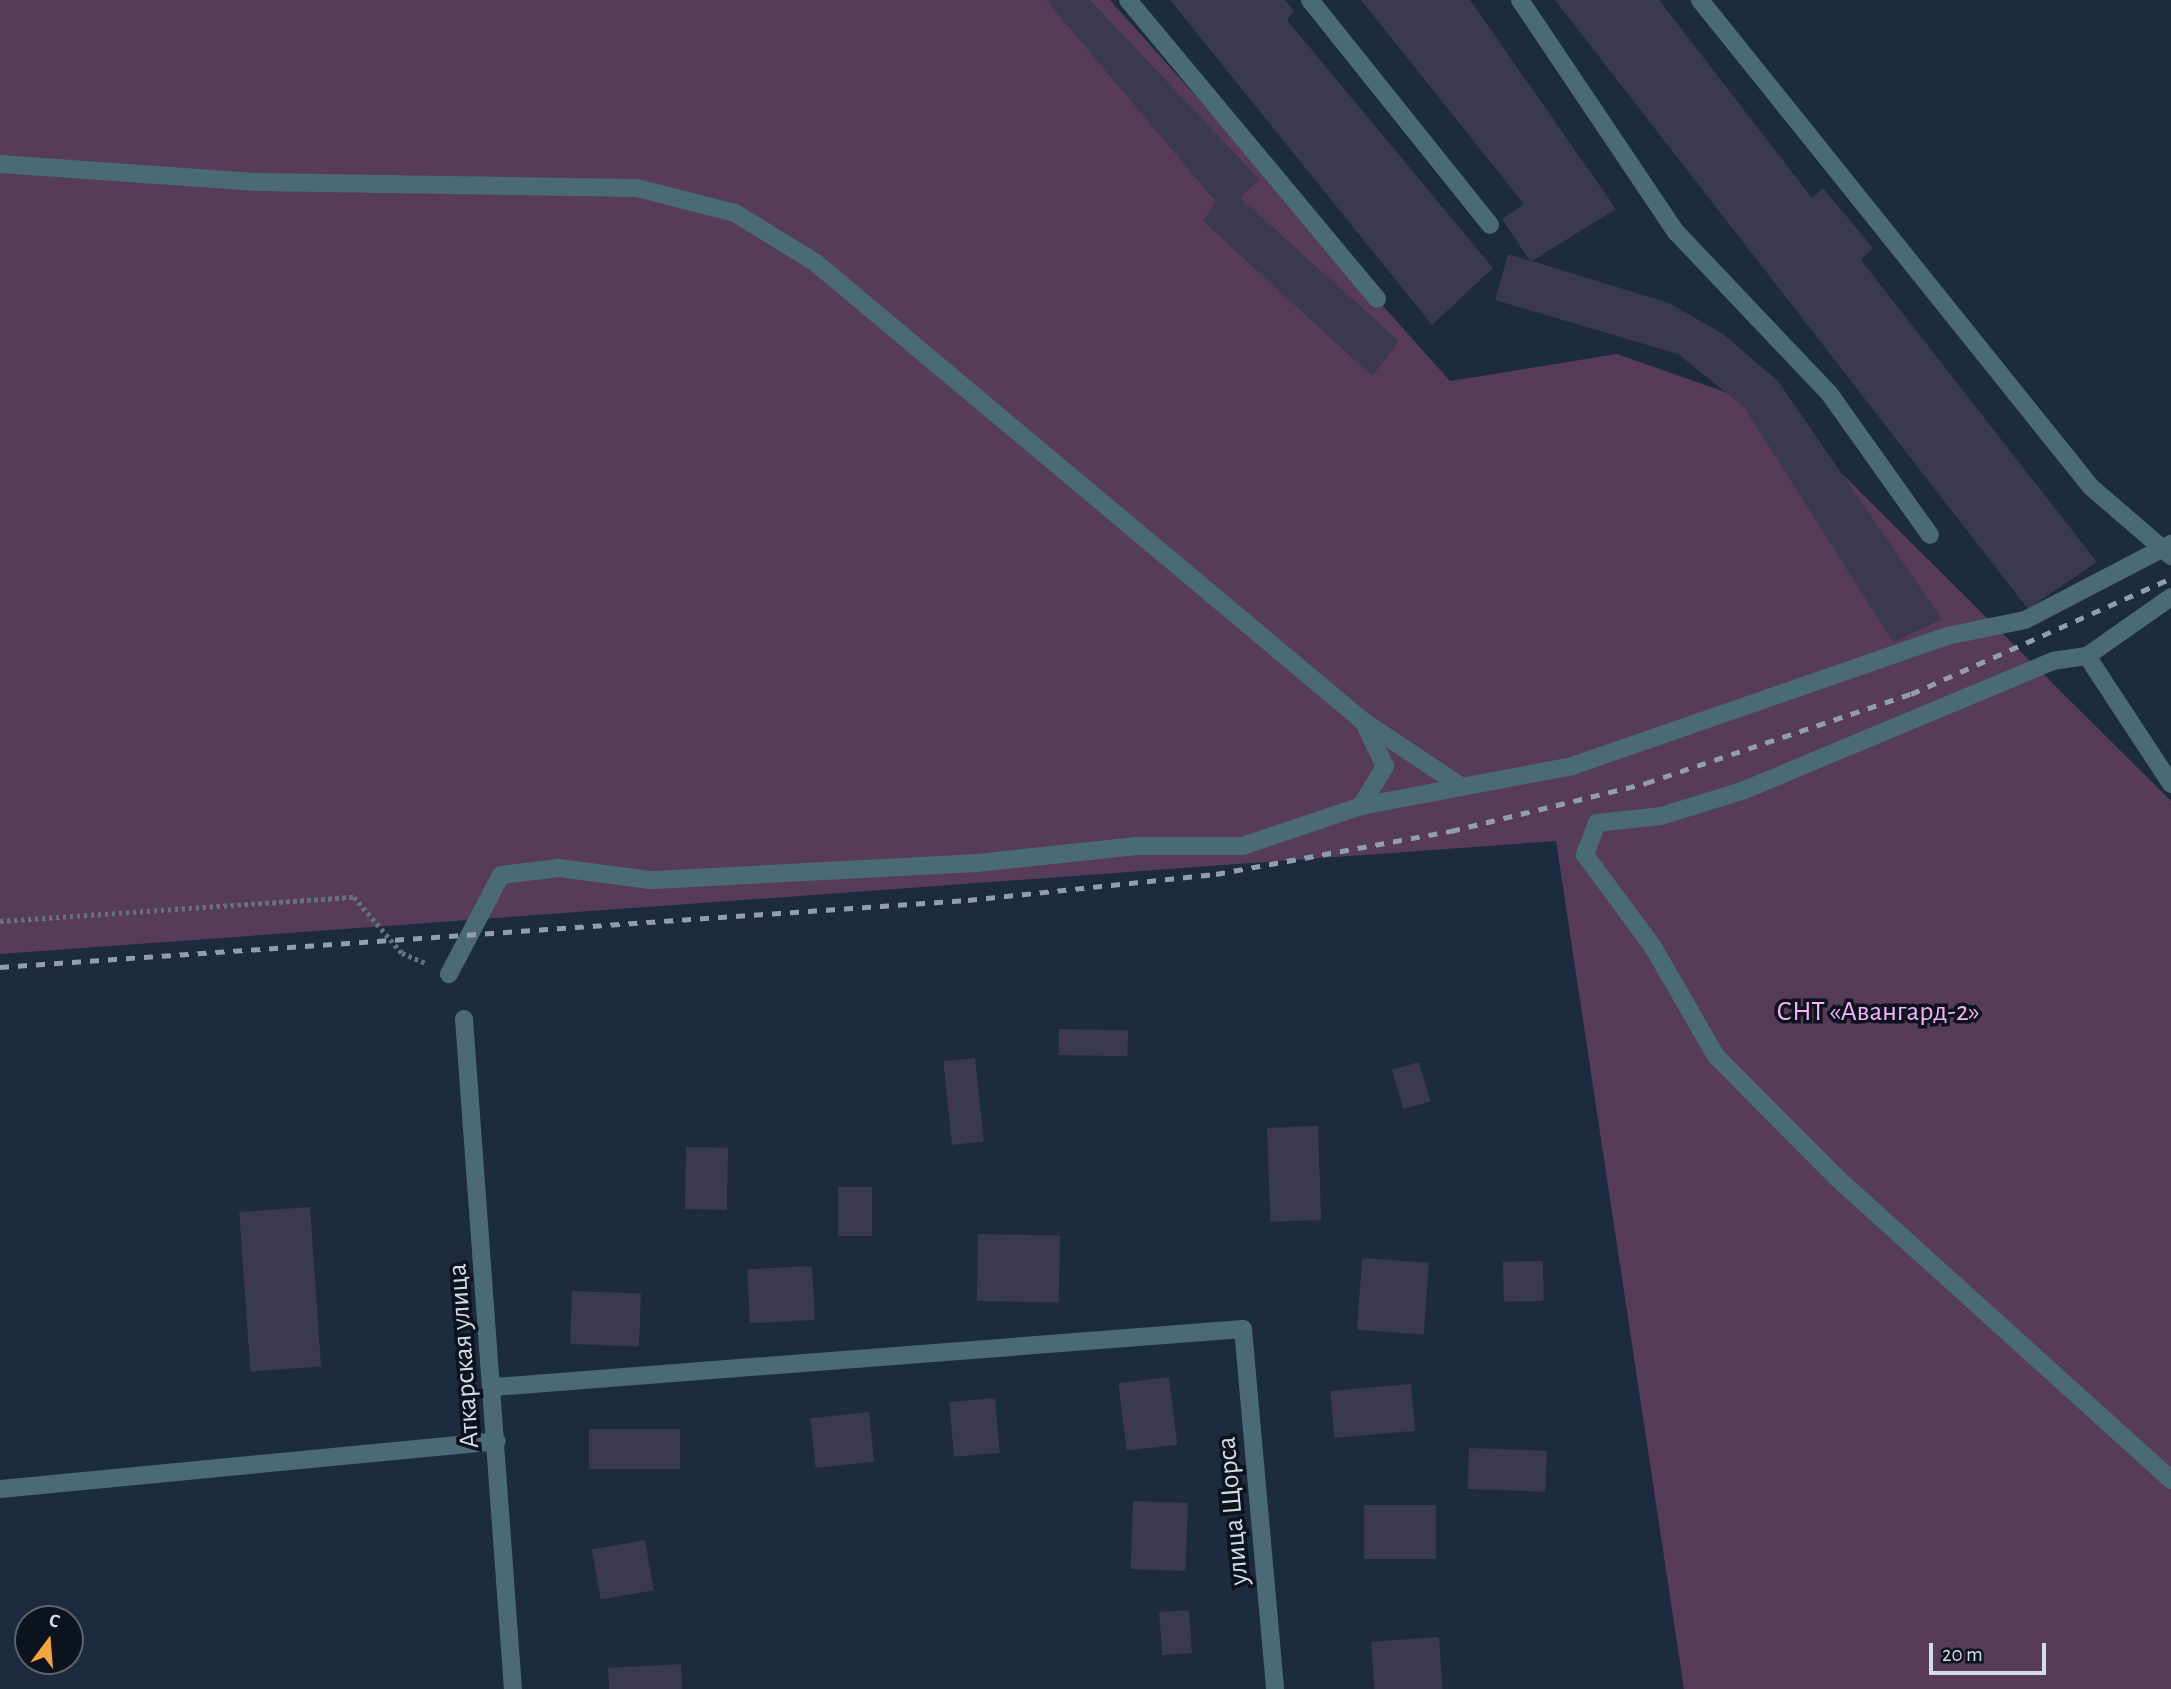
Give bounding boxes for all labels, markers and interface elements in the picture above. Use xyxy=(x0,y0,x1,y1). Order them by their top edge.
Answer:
park label: СНТ «Авангард-2» xyxy=(1776,995,1980,1029)
street label: Аткарская улица xyxy=(441,1262,487,1450)
street label: улица Щорса xyxy=(1210,1435,1256,1587)
north arrow xyxy=(14,1605,84,1675)
text: С xyxy=(47,1611,62,1632)
scale bar xyxy=(1933,1630,2050,1674)
text: 20 m xyxy=(1942,1644,1983,1665)

